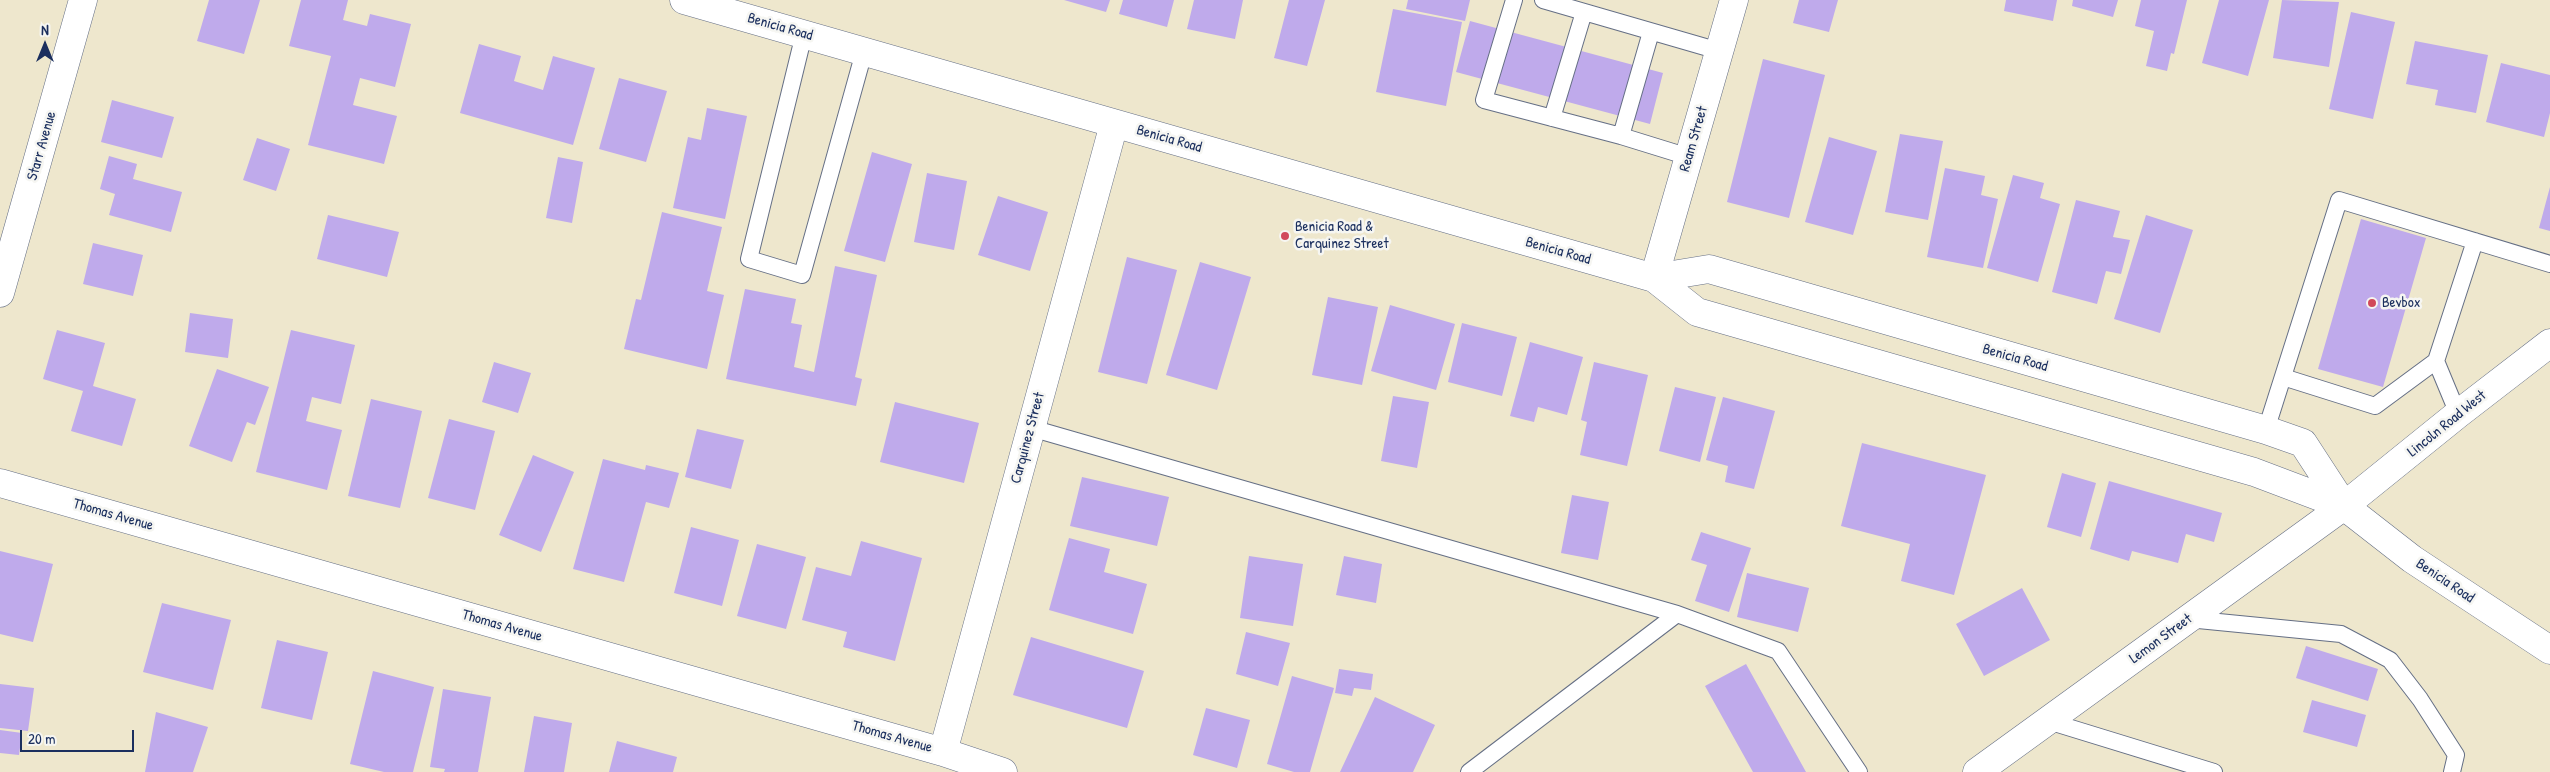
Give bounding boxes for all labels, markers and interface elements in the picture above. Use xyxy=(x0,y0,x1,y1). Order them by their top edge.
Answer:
street label: Benicia Road xyxy=(745,9,815,45)
north arrow xyxy=(20,20,70,70)
text: N xyxy=(41,20,49,39)
street label: Ream Street xyxy=(1676,104,1712,174)
street label: Starr Avenue xyxy=(24,109,60,183)
street label: Benicia Road xyxy=(1134,121,1204,157)
place label: Benicia Road & Carquinez Street xyxy=(1295,218,1389,253)
marker: Benicia Road & Carquinez Street xyxy=(1279,230,1291,242)
street label: Benicia Road xyxy=(1523,233,1593,269)
place label: Bevbox xyxy=(2382,294,2421,312)
marker: Bevbox xyxy=(2366,297,2378,309)
street label: Benicia Road xyxy=(1980,340,2050,376)
street label: Lincoln Road West xyxy=(2404,387,2490,461)
street label: Carquinez Street xyxy=(1007,390,1049,486)
street label: Thomas Avenue xyxy=(71,495,155,535)
street label: Benicia Road xyxy=(2412,555,2478,607)
street label: Thomas Avenue xyxy=(460,606,544,646)
street label: Lemon Street xyxy=(2126,610,2196,668)
street label: Thomas Avenue xyxy=(850,717,934,757)
scale bar xyxy=(22,720,136,752)
text: 20 m xyxy=(28,728,55,749)

